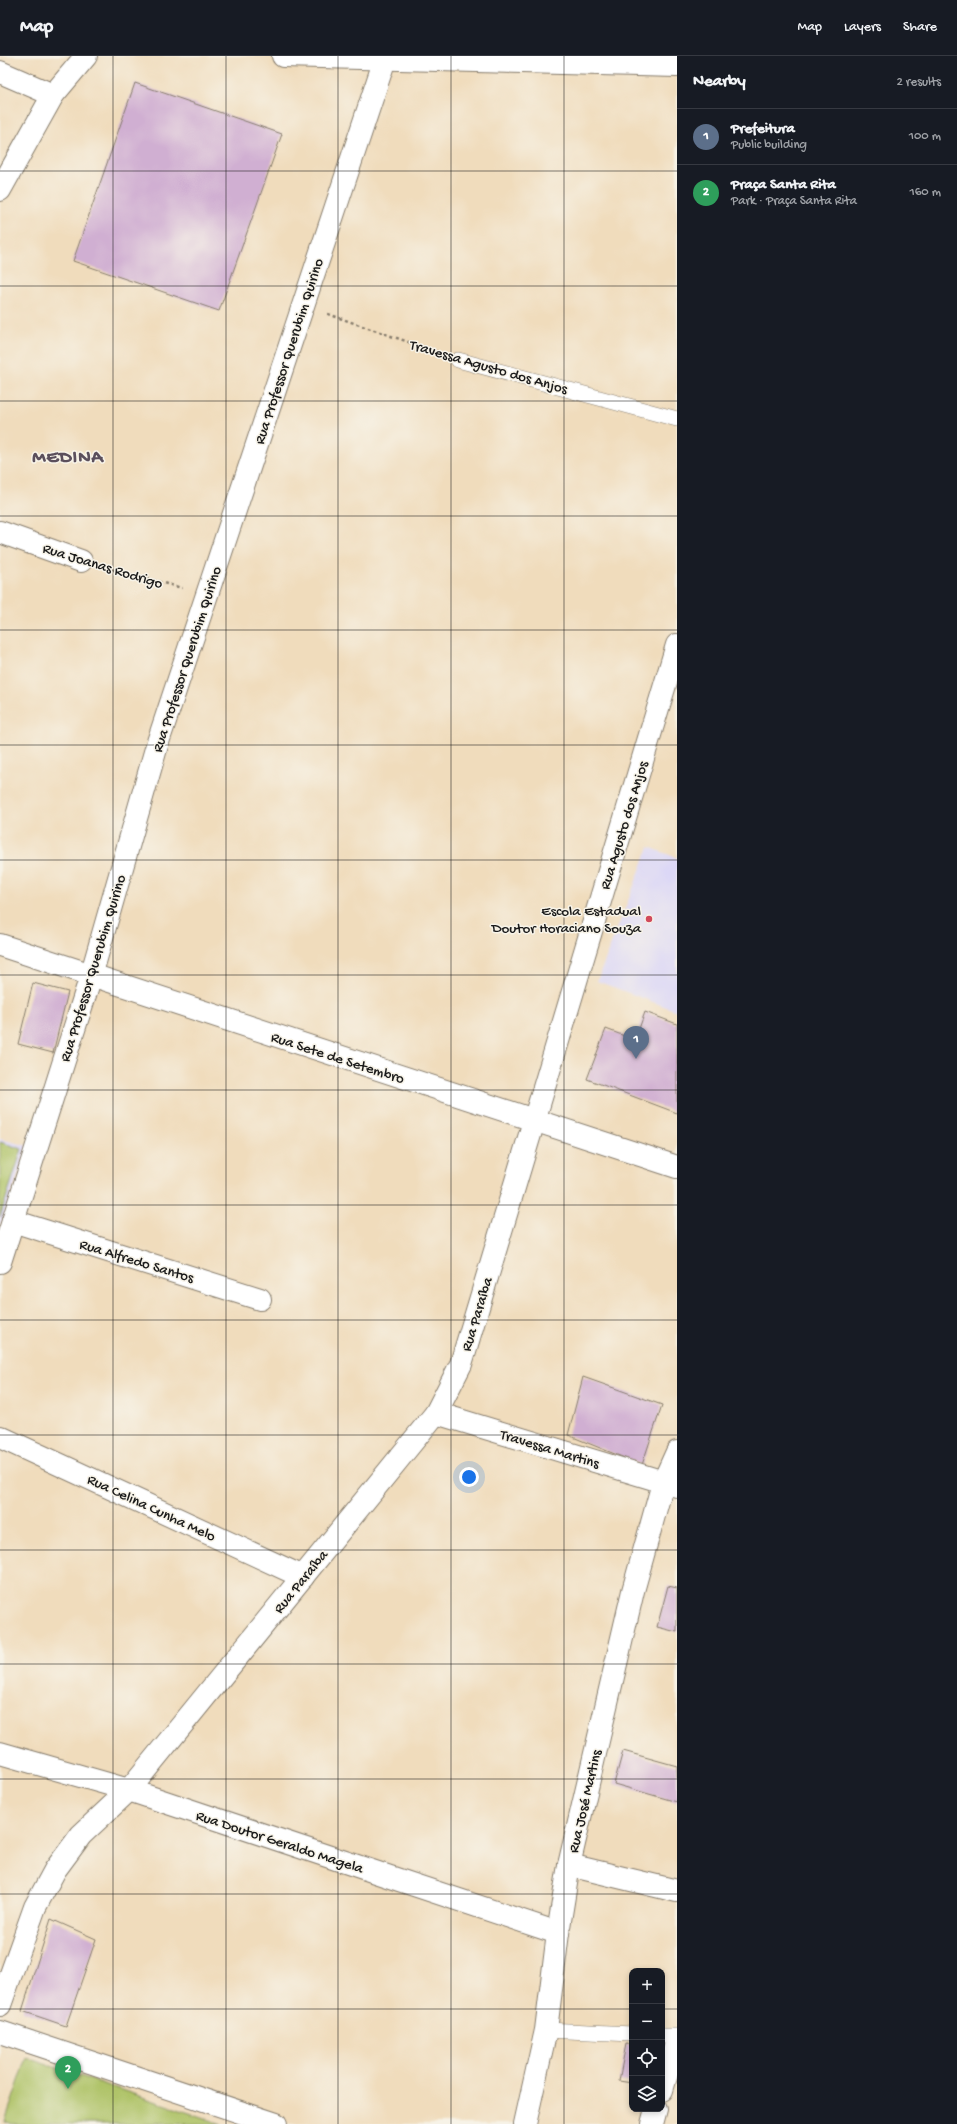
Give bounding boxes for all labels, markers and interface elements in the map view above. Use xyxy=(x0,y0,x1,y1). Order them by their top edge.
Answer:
text: Map xyxy=(20,16,53,39)
text: Map xyxy=(798,19,822,36)
text: Layers xyxy=(844,19,881,36)
text: Share xyxy=(903,19,937,36)
text: Nearby xyxy=(693,72,746,92)
text: 2 results xyxy=(896,75,941,90)
text: Prefeitura xyxy=(731,120,795,138)
text: 1 xyxy=(703,129,709,144)
text: 100 m xyxy=(909,129,941,144)
text: Public building xyxy=(731,138,807,153)
text: Praça Santa Rita xyxy=(731,176,836,194)
text: 2 xyxy=(703,185,709,200)
text: 160 m xyxy=(909,185,941,200)
text: Park · Praça Santa Rita xyxy=(731,194,857,209)
street label: Rua Professor Querubim Quirino xyxy=(251,256,329,447)
street label: Travessa Agusto dos Anjos xyxy=(406,336,570,399)
district label: MEDINA xyxy=(32,447,105,470)
street label: Rua Joanas Rodrigo xyxy=(40,540,165,594)
street label: Rua Professor Querubim Quirino xyxy=(149,564,227,755)
street label: Rua Agusto dos Anjos xyxy=(597,759,653,892)
street label: Rua Professor Querubim Quirino xyxy=(57,873,131,1064)
place label: Escola Estadual Doutor Horaciano Souza xyxy=(491,903,642,938)
marker: Escola Estadual Doutor Horaciano Souza xyxy=(644,914,654,924)
pin: 1 xyxy=(623,1026,649,1059)
street label: Rua Sete de Setembro xyxy=(268,1029,407,1089)
street label: Rua Alfredo Santos xyxy=(77,1236,196,1288)
street label: Rua Paraíba xyxy=(458,1275,498,1354)
street label: Travessa Martins xyxy=(497,1426,602,1474)
your location xyxy=(459,1467,479,1487)
street label: Rua Celina Cunha Melo xyxy=(84,1471,218,1547)
street label: Rua Paraíba xyxy=(270,1546,333,1618)
street label: Rua José Martins xyxy=(565,1748,607,1855)
street label: Rua Doutor Geraldo Magela xyxy=(193,1807,366,1879)
map controls xyxy=(629,1968,665,2112)
button: + xyxy=(629,1968,665,2004)
button: − xyxy=(629,2004,665,2040)
button: locate xyxy=(629,2040,665,2076)
pin: 2 xyxy=(55,2056,81,2089)
button: layers xyxy=(629,2076,665,2112)

